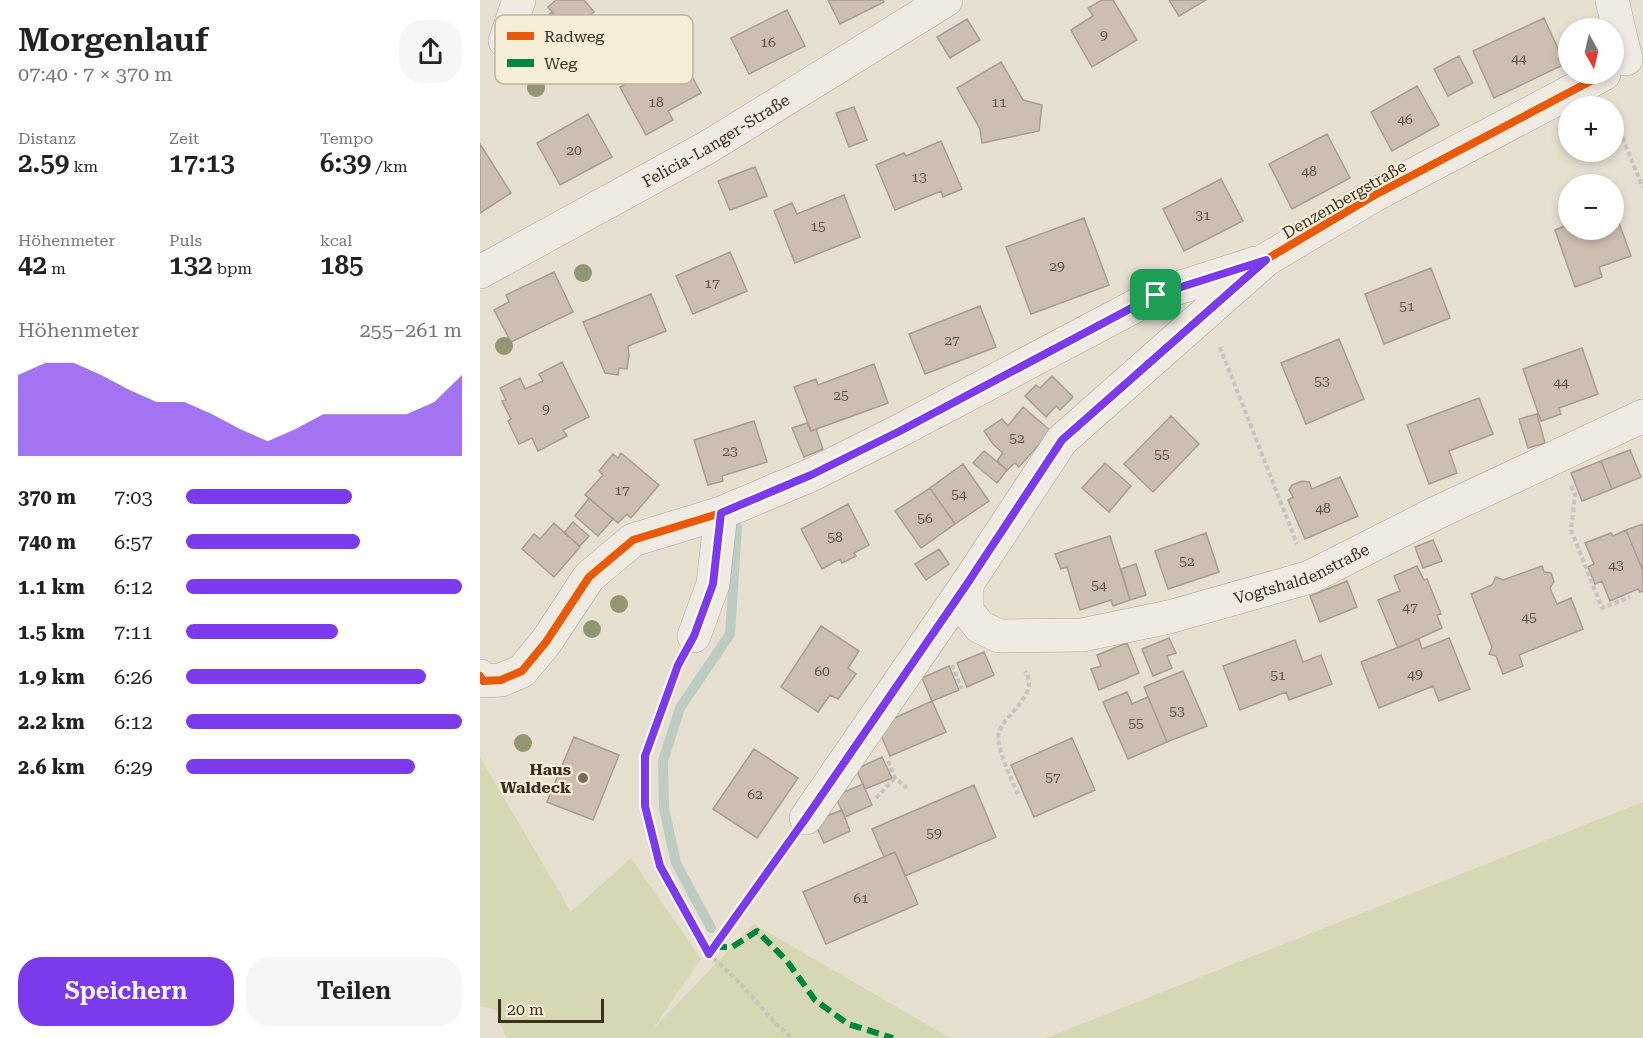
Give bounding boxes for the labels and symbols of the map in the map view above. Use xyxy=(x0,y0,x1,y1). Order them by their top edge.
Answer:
legend xyxy=(495,15,693,84)
north arrow xyxy=(1558,18,1624,84)
text: Radweg xyxy=(544,27,605,46)
house number: 9 xyxy=(1100,27,1108,43)
house number: 16 xyxy=(760,34,776,50)
house number: 44 xyxy=(1511,50,1527,66)
text: Weg xyxy=(544,54,578,73)
street label: Felicia-Langer-Straße xyxy=(639,90,793,191)
house number: 18 xyxy=(648,94,664,110)
house number: 11 xyxy=(991,94,1007,110)
house number: 46 xyxy=(1397,111,1413,127)
house number: 20 xyxy=(566,142,582,158)
street label: Denzenbergstraße xyxy=(1279,156,1410,243)
house number: 48 xyxy=(1301,163,1317,179)
house number: 13 xyxy=(911,169,927,185)
house number: 31 xyxy=(1195,207,1211,223)
house number: 15 xyxy=(810,218,826,234)
house number: 29 xyxy=(1049,258,1065,274)
pin xyxy=(1130,269,1181,320)
house number: 17 xyxy=(704,275,720,291)
house number: 51 xyxy=(1399,298,1415,314)
house number: 27 xyxy=(944,332,960,348)
house number: 53 xyxy=(1314,373,1330,389)
house number: 44 xyxy=(1553,374,1569,390)
house number: 25 xyxy=(833,387,849,403)
house number: 9 xyxy=(542,401,550,417)
house number: 52 xyxy=(1009,430,1025,446)
house number: 23 xyxy=(722,443,738,459)
house number: 55 xyxy=(1154,446,1170,462)
house number: 17 xyxy=(614,482,630,498)
house number: 54 xyxy=(951,486,967,502)
house number: 48 xyxy=(1315,500,1331,516)
house number: 56 xyxy=(917,510,933,526)
house number: 58 xyxy=(827,529,843,545)
street label: Vogtshaldenstraße xyxy=(1232,540,1373,608)
house number: 52 xyxy=(1179,553,1195,569)
house number: 43 xyxy=(1608,557,1624,573)
house number: 54 xyxy=(1091,577,1107,593)
house number: 47 xyxy=(1402,599,1418,615)
house number: 45 xyxy=(1521,609,1537,625)
house number: 60 xyxy=(814,663,830,679)
house number: 49 xyxy=(1407,666,1423,682)
house number: 51 xyxy=(1270,667,1286,683)
house number: 53 xyxy=(1169,703,1185,719)
house number: 55 xyxy=(1128,715,1144,731)
place label: Haus Waldeck xyxy=(500,760,571,797)
house number: 57 xyxy=(1045,769,1061,785)
marker: Haus Waldeck xyxy=(576,771,590,785)
house number: 62 xyxy=(747,786,763,802)
house number: 59 xyxy=(926,825,942,841)
house number: 61 xyxy=(853,890,869,906)
scale bar xyxy=(498,996,604,1024)

